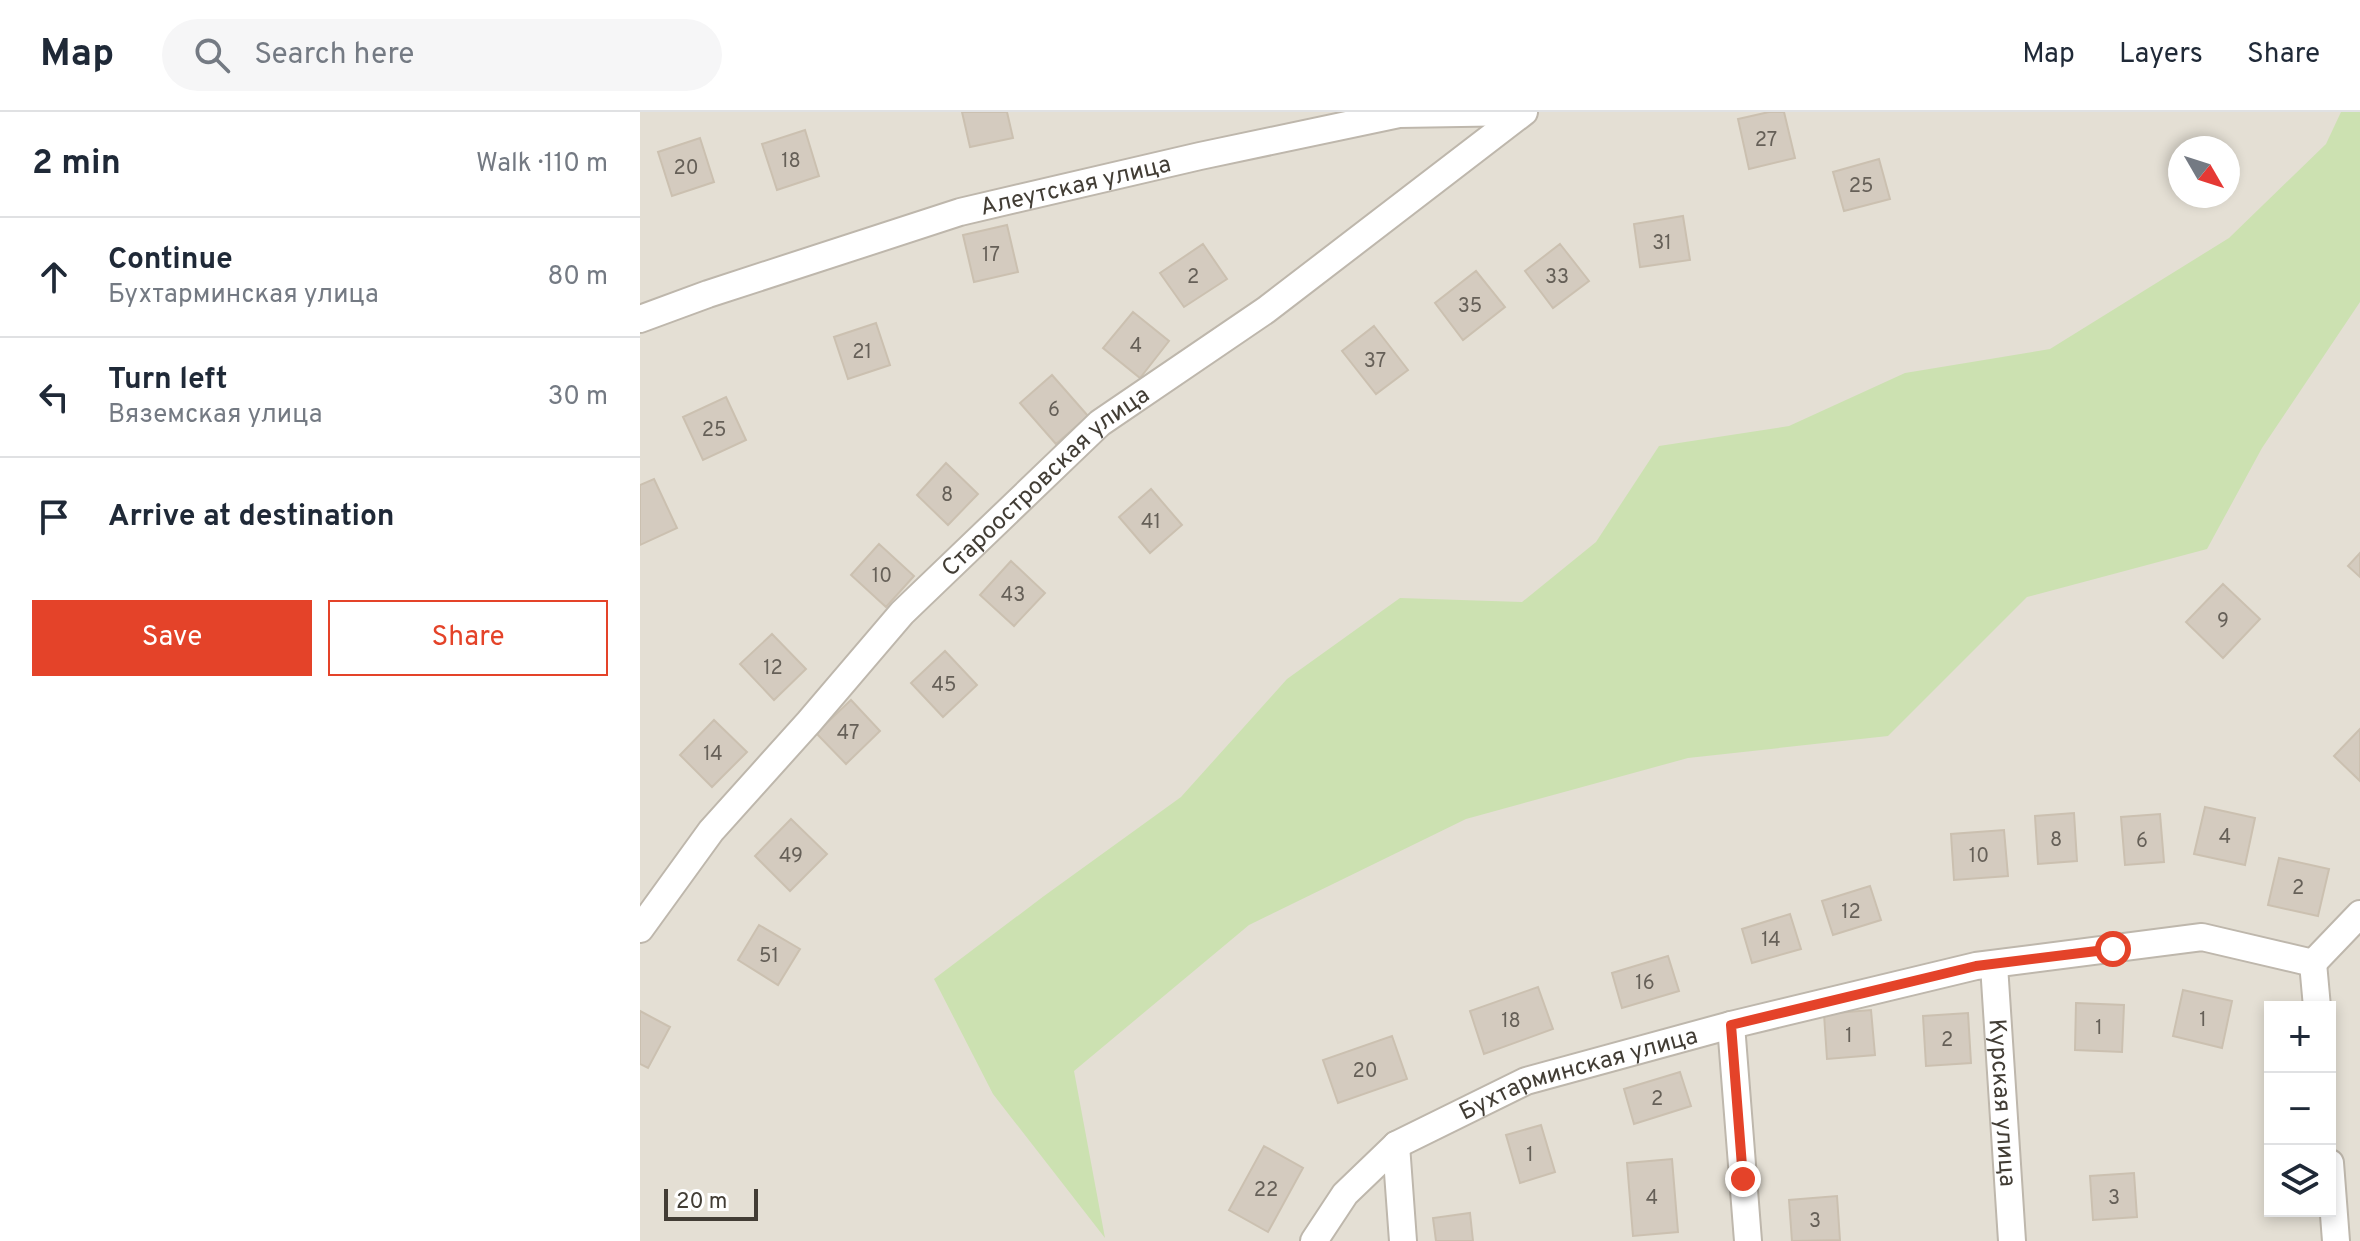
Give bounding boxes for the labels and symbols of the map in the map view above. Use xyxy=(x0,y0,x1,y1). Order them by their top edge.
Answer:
house number: 27 xyxy=(1755,128,1777,154)
north arrow xyxy=(2168,136,2240,208)
house number: 18 xyxy=(781,149,801,175)
street label: Алеутская улица xyxy=(978,150,1174,224)
house number: 20 xyxy=(673,156,699,182)
house number: 25 xyxy=(1849,174,1873,200)
house number: 31 xyxy=(1652,231,1672,257)
house number: 17 xyxy=(982,243,1000,269)
house number: 2 xyxy=(1187,265,1199,291)
house number: 33 xyxy=(1545,265,1569,291)
house number: 35 xyxy=(1458,294,1482,320)
house number: 4 xyxy=(1130,334,1142,360)
house number: 21 xyxy=(852,340,872,366)
house number: 37 xyxy=(1364,349,1386,375)
street label: Староостровская улица xyxy=(936,381,1156,584)
house number: 6 xyxy=(1048,398,1060,424)
house number: 25 xyxy=(702,418,726,444)
house number: 8 xyxy=(941,483,953,509)
house number: 41 xyxy=(1141,510,1161,536)
house number: 10 xyxy=(872,564,892,590)
house number: 43 xyxy=(1001,583,1025,609)
house number: 9 xyxy=(2217,609,2229,635)
house number: 12 xyxy=(763,656,783,682)
house number: 45 xyxy=(932,673,956,699)
house number: 47 xyxy=(837,721,859,747)
house number: 14 xyxy=(703,742,723,768)
house number: 4 xyxy=(2219,825,2231,851)
house number: 8 xyxy=(2050,828,2062,854)
house number: 6 xyxy=(2136,829,2148,855)
house number: 49 xyxy=(779,844,803,870)
house number: 10 xyxy=(1969,844,1989,870)
house number: 2 xyxy=(2292,876,2304,902)
house number: 12 xyxy=(1841,900,1861,926)
house number: 14 xyxy=(1761,928,1781,954)
route start xyxy=(2095,931,2131,967)
house number: 51 xyxy=(759,944,779,970)
house number: 16 xyxy=(1635,971,1655,997)
house number: 1 xyxy=(2199,1008,2207,1034)
house number: 18 xyxy=(1501,1009,1521,1035)
house number: 1 xyxy=(2095,1016,2103,1042)
street label: Курская улица xyxy=(1981,1018,2021,1188)
street label: Бухтарминская улица xyxy=(1455,1022,1701,1128)
house number: 1 xyxy=(1845,1024,1853,1050)
house number: 2 xyxy=(1941,1028,1953,1054)
house number: 20 xyxy=(1352,1059,1378,1085)
house number: 2 xyxy=(1651,1087,1663,1113)
house number: 1 xyxy=(1526,1143,1534,1169)
route end xyxy=(1725,1161,1761,1197)
house number: 22 xyxy=(1254,1178,1278,1204)
scale bar xyxy=(664,1185,758,1221)
house number: 4 xyxy=(1646,1186,1658,1212)
house number: 3 xyxy=(2108,1186,2120,1212)
house number: 3 xyxy=(1809,1209,1821,1235)

